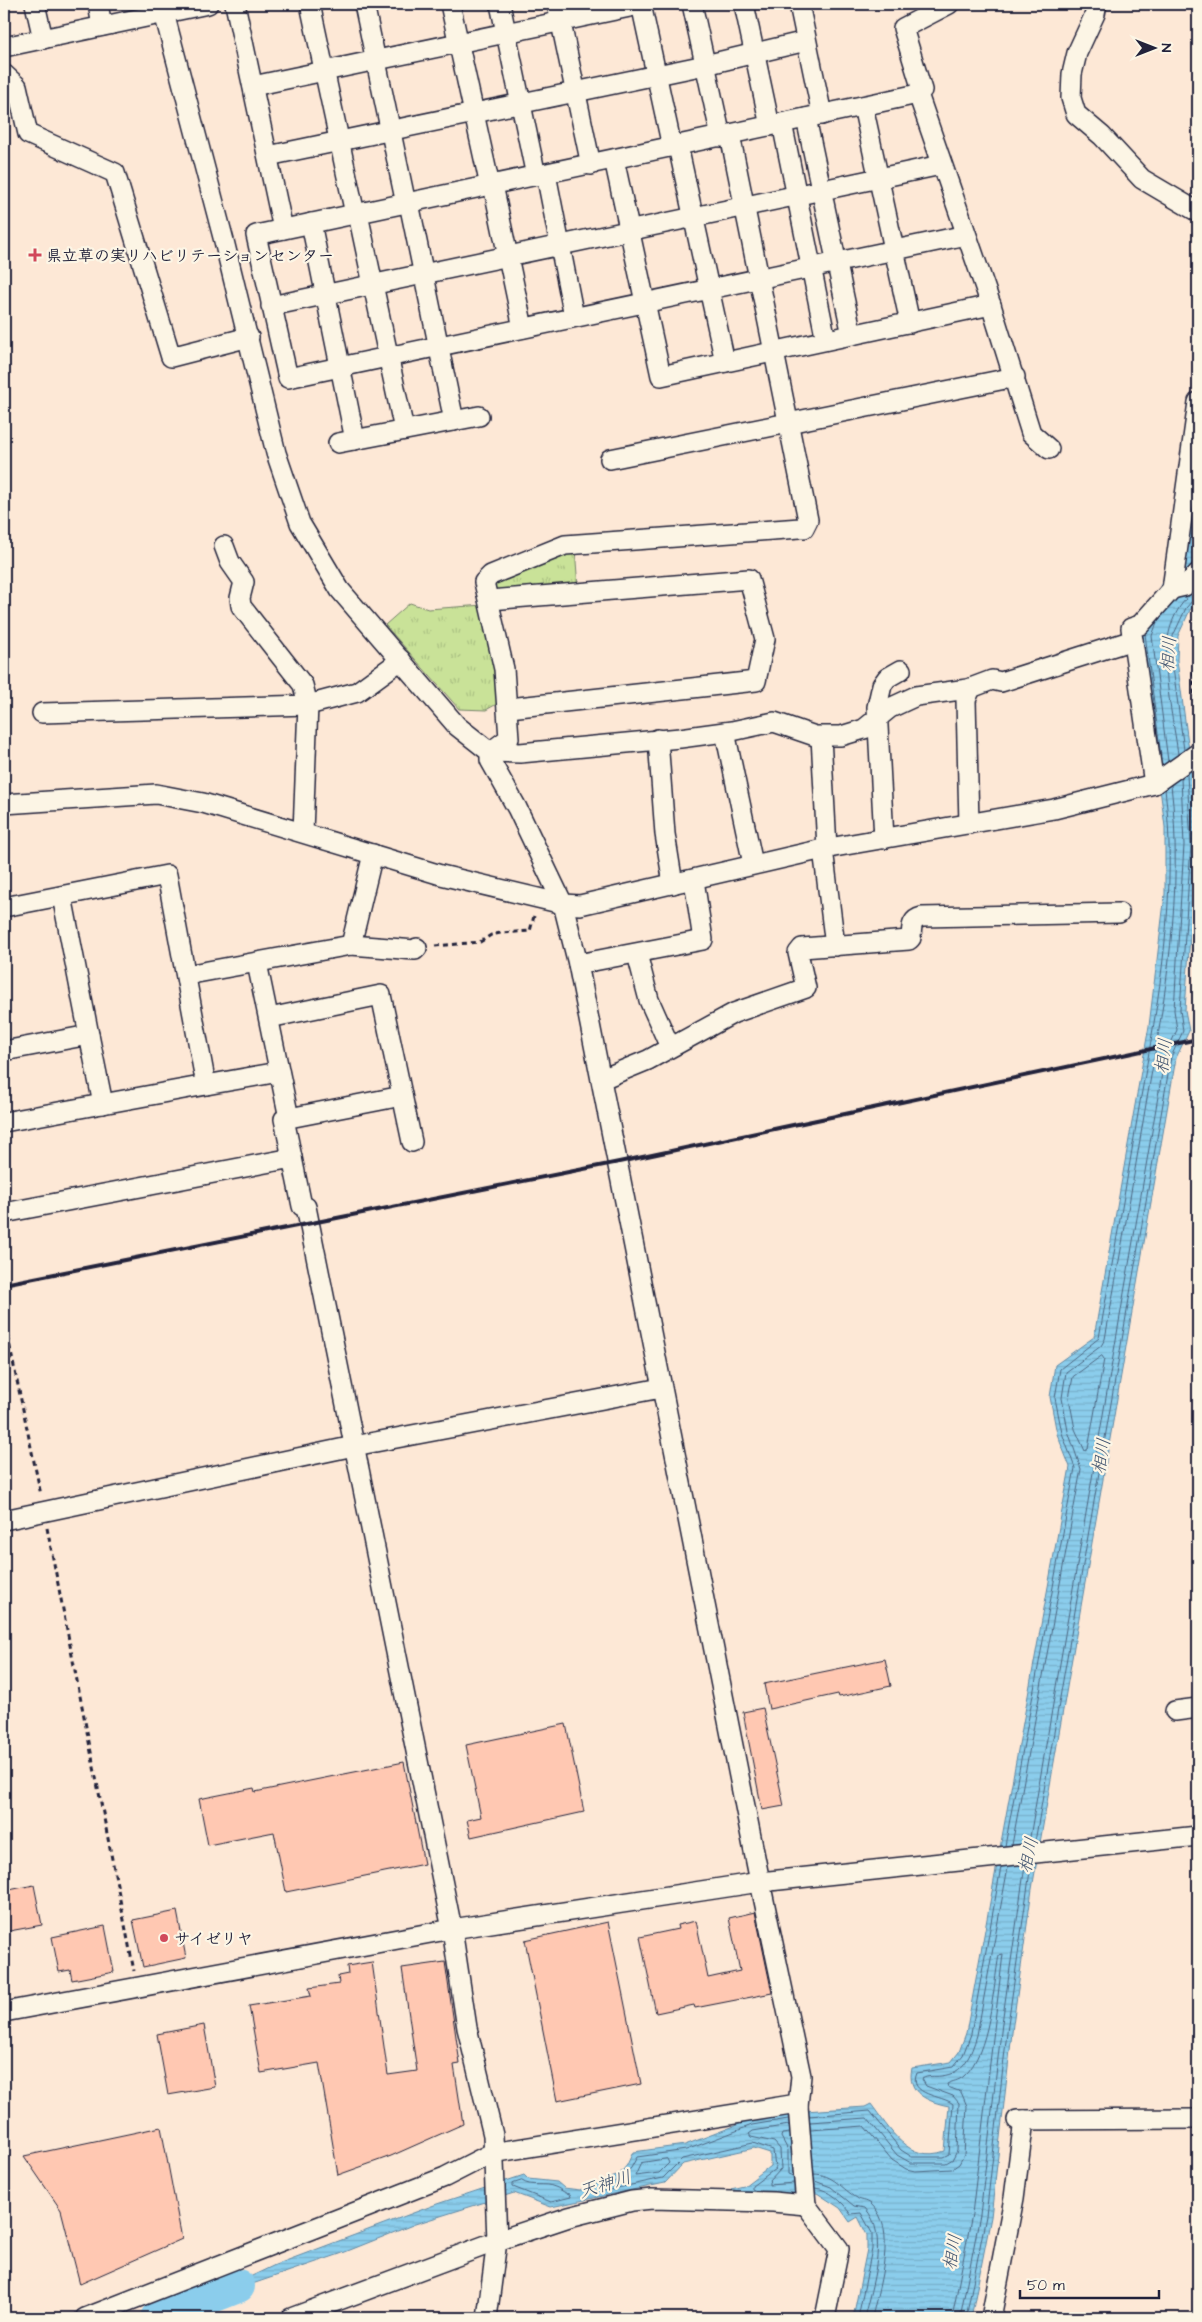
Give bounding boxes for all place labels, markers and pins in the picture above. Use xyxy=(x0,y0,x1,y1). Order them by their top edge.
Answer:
place label: 県立草の実リハビリテーションセンター xyxy=(46,245,334,267)
marker: 県立草の実リハビリテーションセンター xyxy=(28,248,42,262)
place label: サイゼリヤ xyxy=(174,1928,253,1950)
marker: サイゼリヤ xyxy=(158,1932,170,1944)

